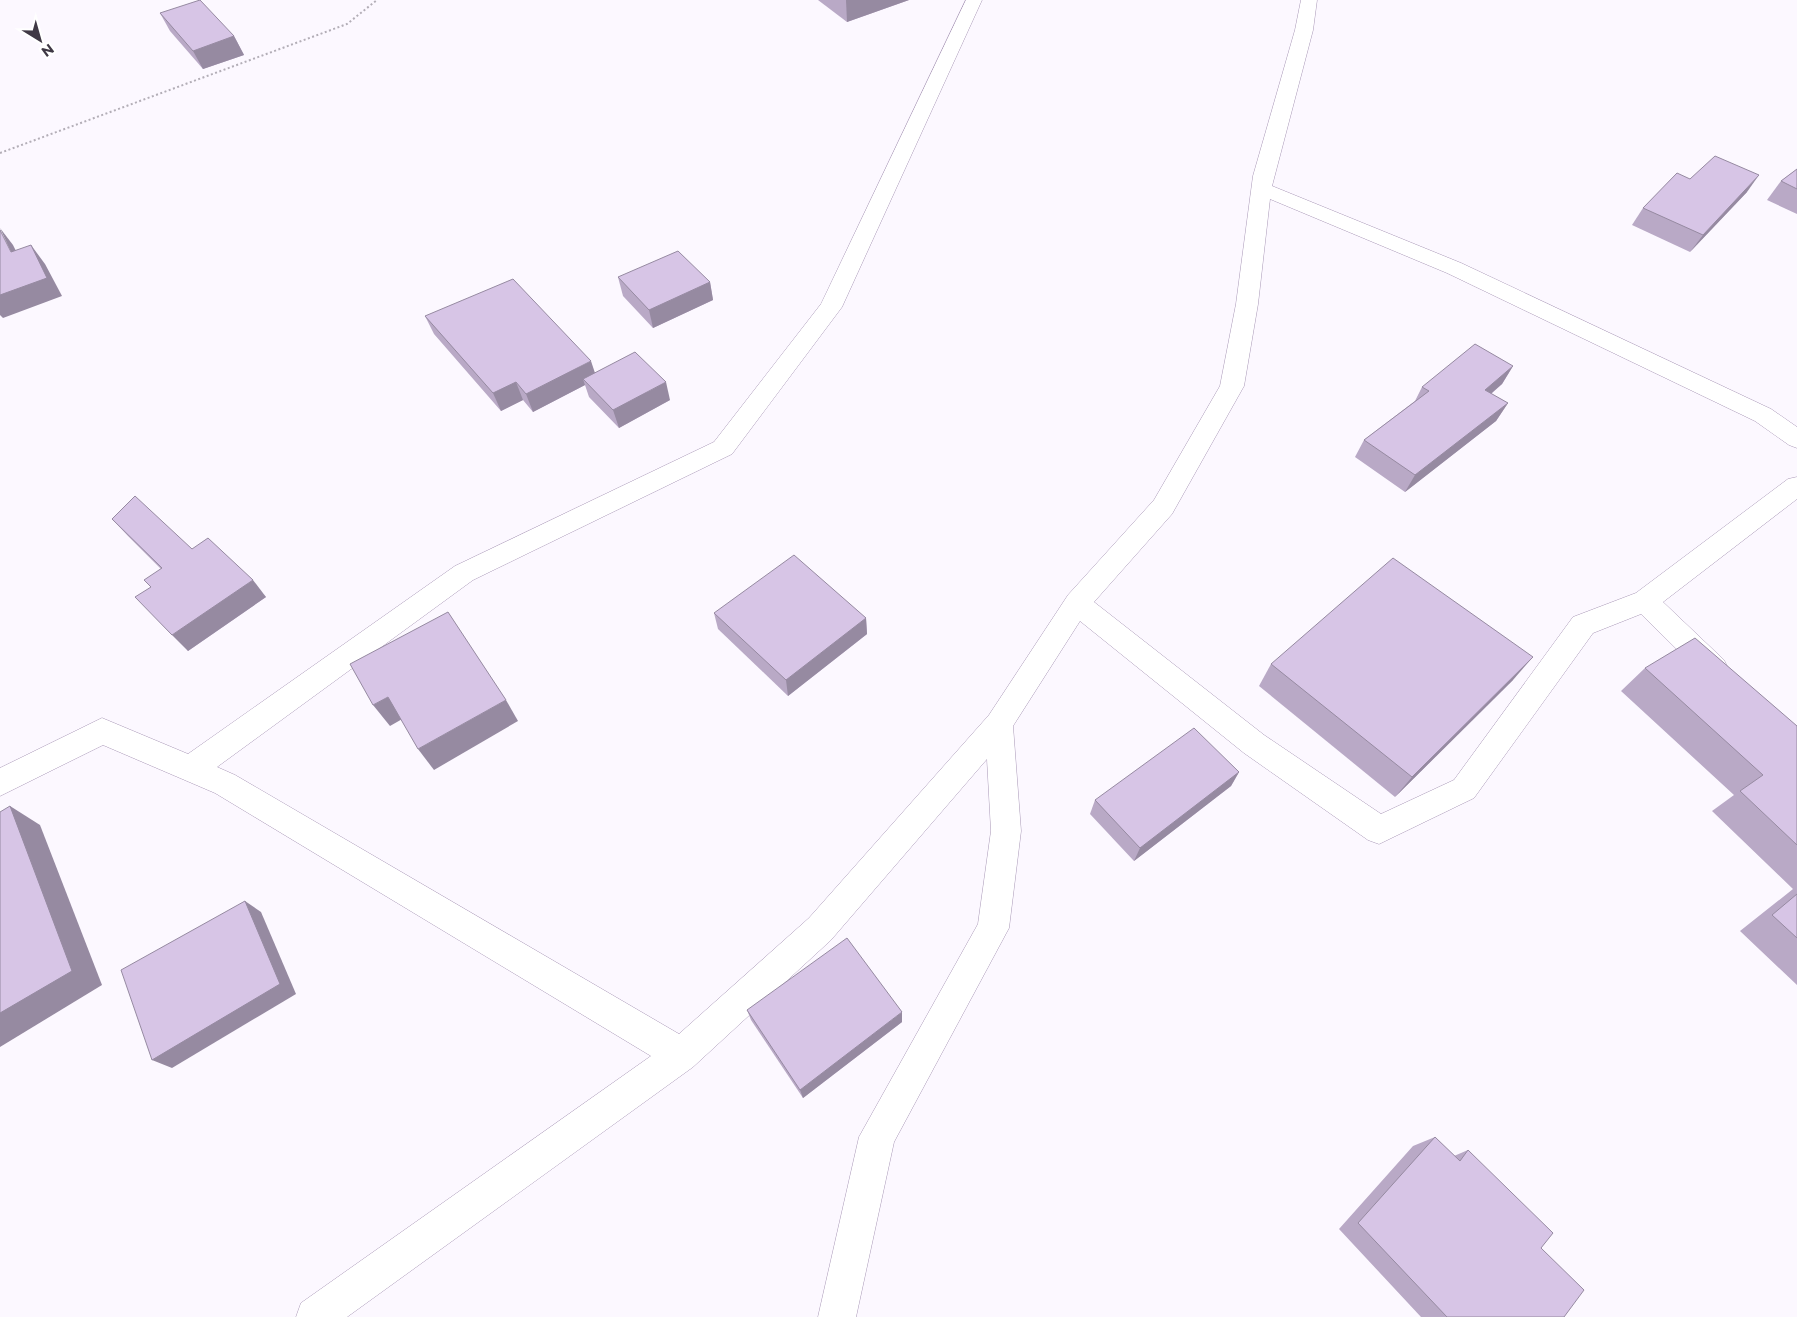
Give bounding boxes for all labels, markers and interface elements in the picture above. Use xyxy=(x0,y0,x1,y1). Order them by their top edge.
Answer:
north arrow xyxy=(15,15,65,65)
text: N xyxy=(38,40,58,61)

